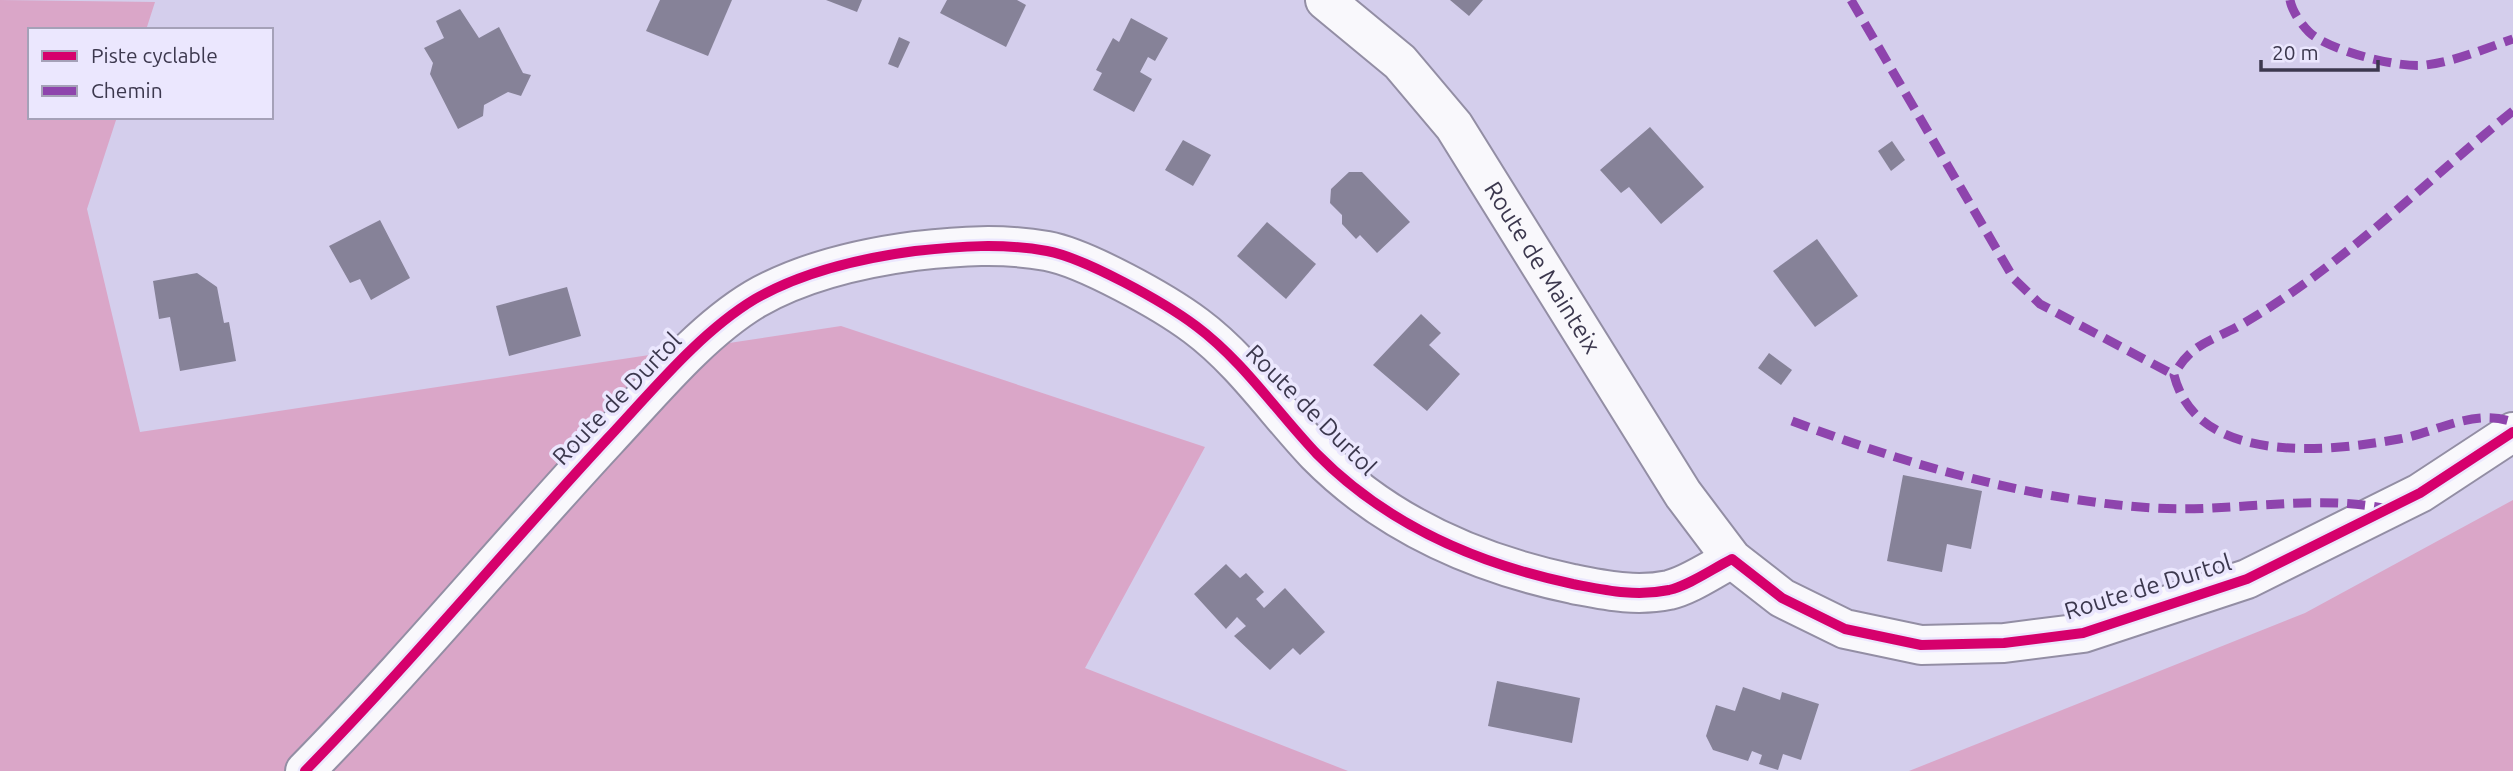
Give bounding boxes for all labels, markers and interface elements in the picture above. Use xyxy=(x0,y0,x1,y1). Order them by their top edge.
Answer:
legend xyxy=(28,28,273,119)
scale bar xyxy=(2261,28,2378,72)
text: 20 m xyxy=(2272,40,2319,64)
text: Piste cyclable xyxy=(91,43,218,67)
text: Chemin xyxy=(91,78,163,102)
street label: Route de Mainteix xyxy=(1479,177,1606,358)
street label: Route de Durtol xyxy=(547,327,686,470)
street label: Route de Durtol xyxy=(1241,339,1382,480)
street label: Route de Durtol xyxy=(2061,548,2235,625)

